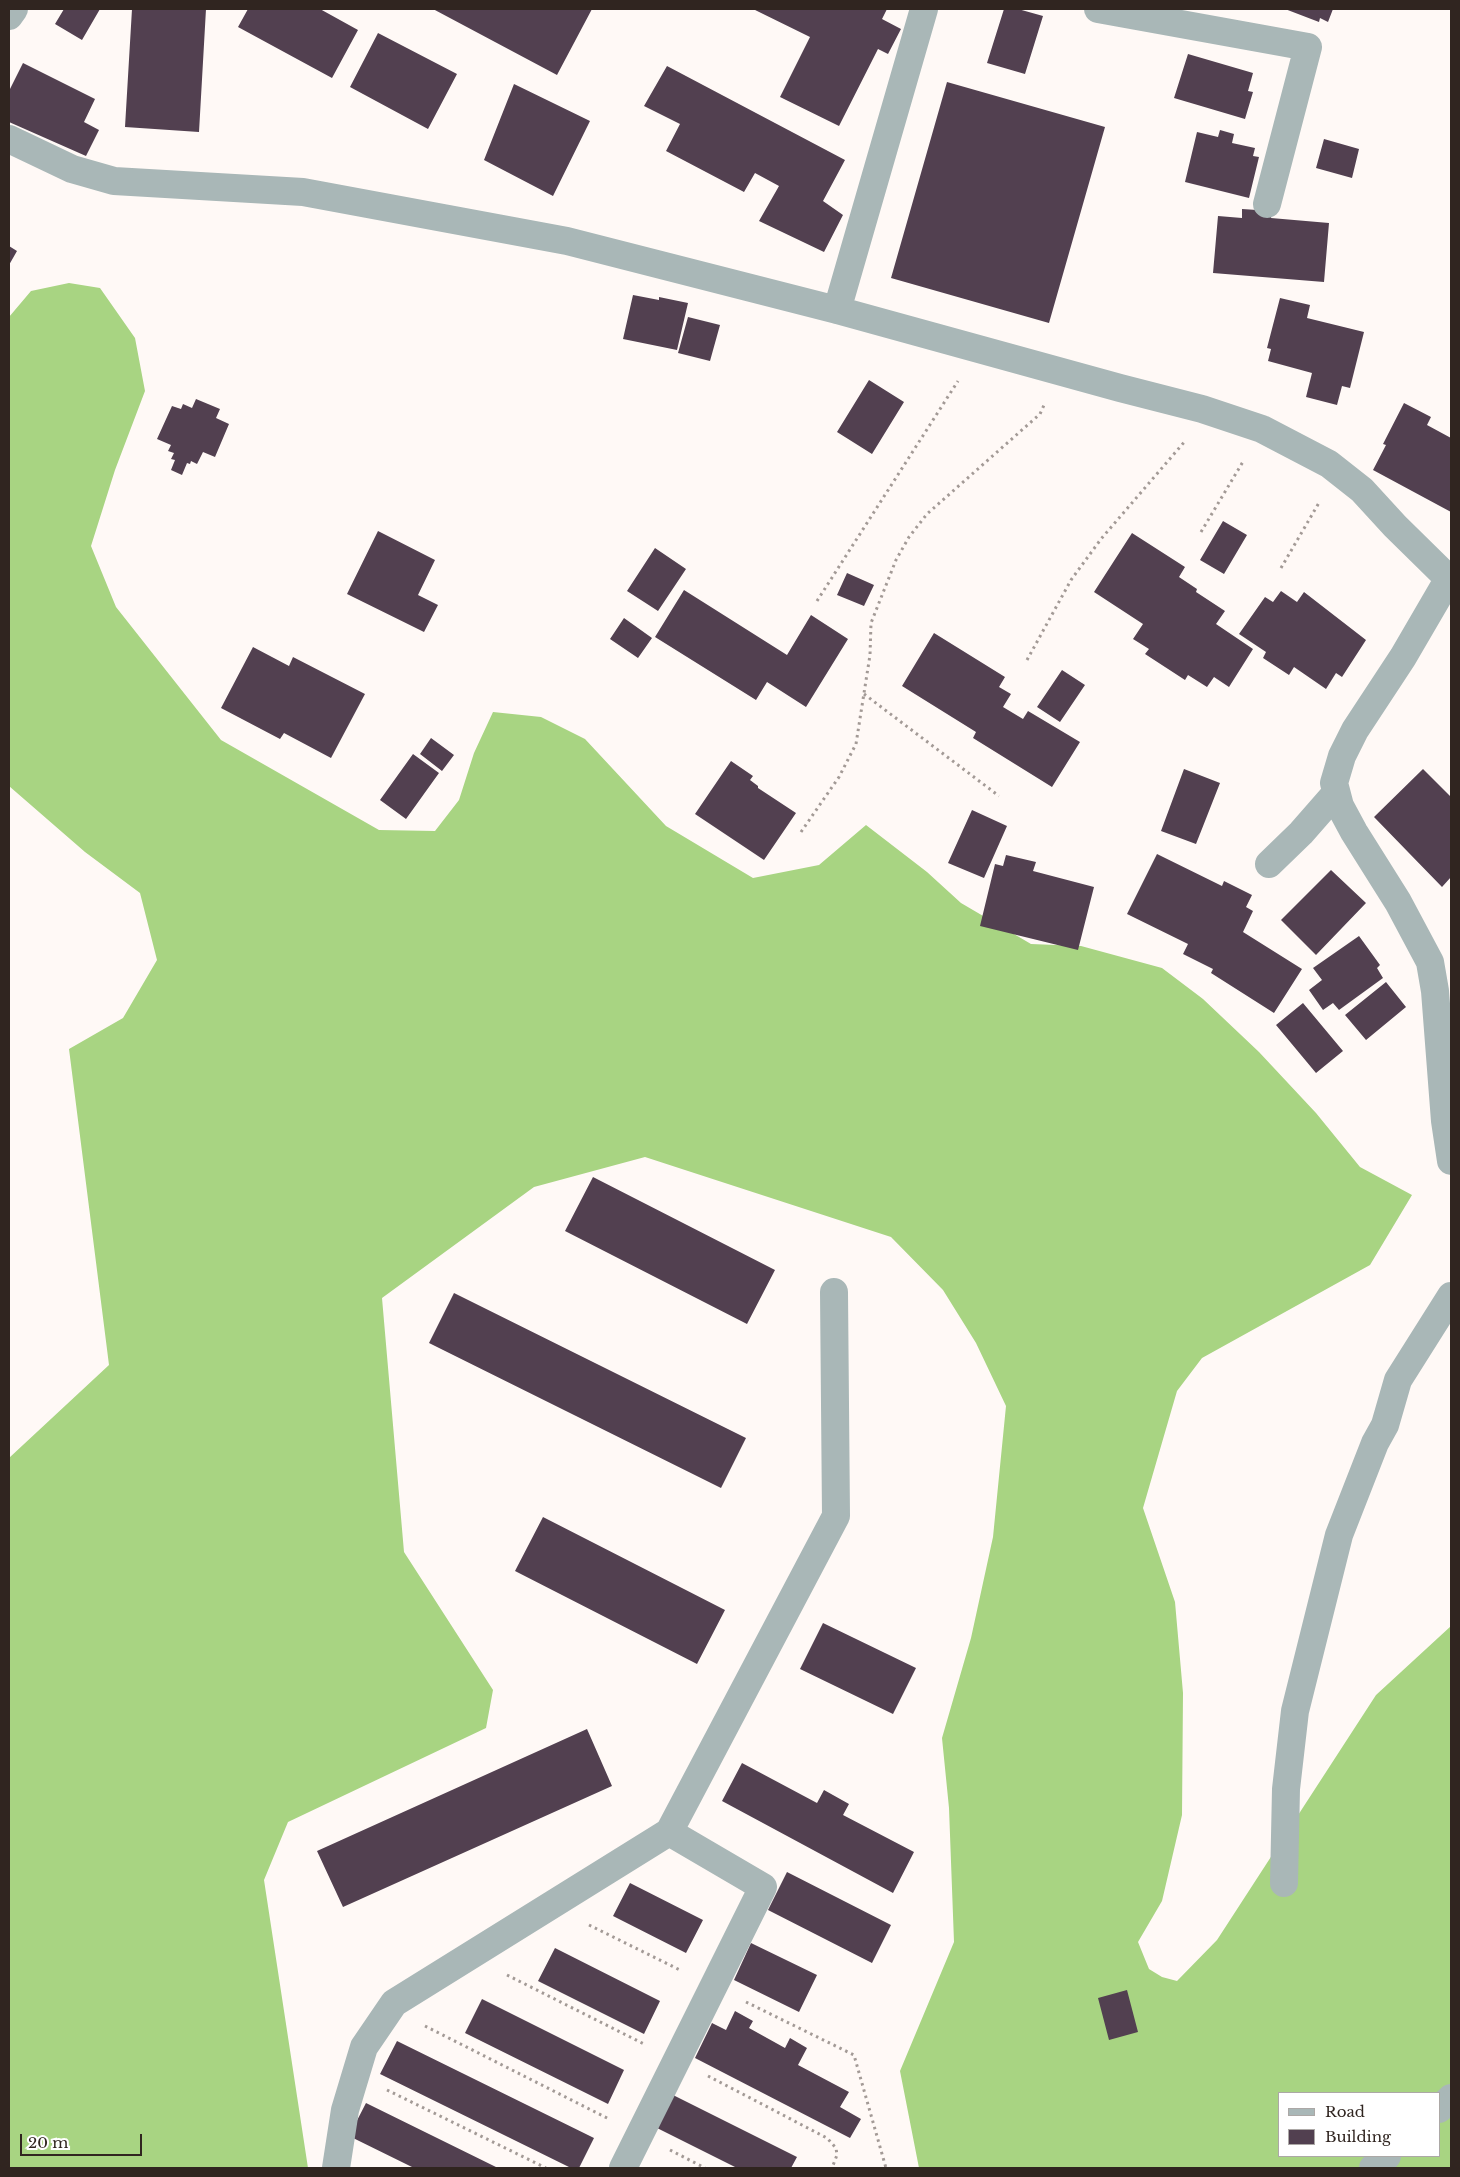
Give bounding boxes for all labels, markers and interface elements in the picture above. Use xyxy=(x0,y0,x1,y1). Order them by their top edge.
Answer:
legend xyxy=(1278,2092,1440,2157)
text: Road xyxy=(1325,2102,1365,2121)
scale bar xyxy=(22,2124,145,2156)
text: Building xyxy=(1325,2127,1391,2146)
text: 20 m xyxy=(28,2133,68,2152)

